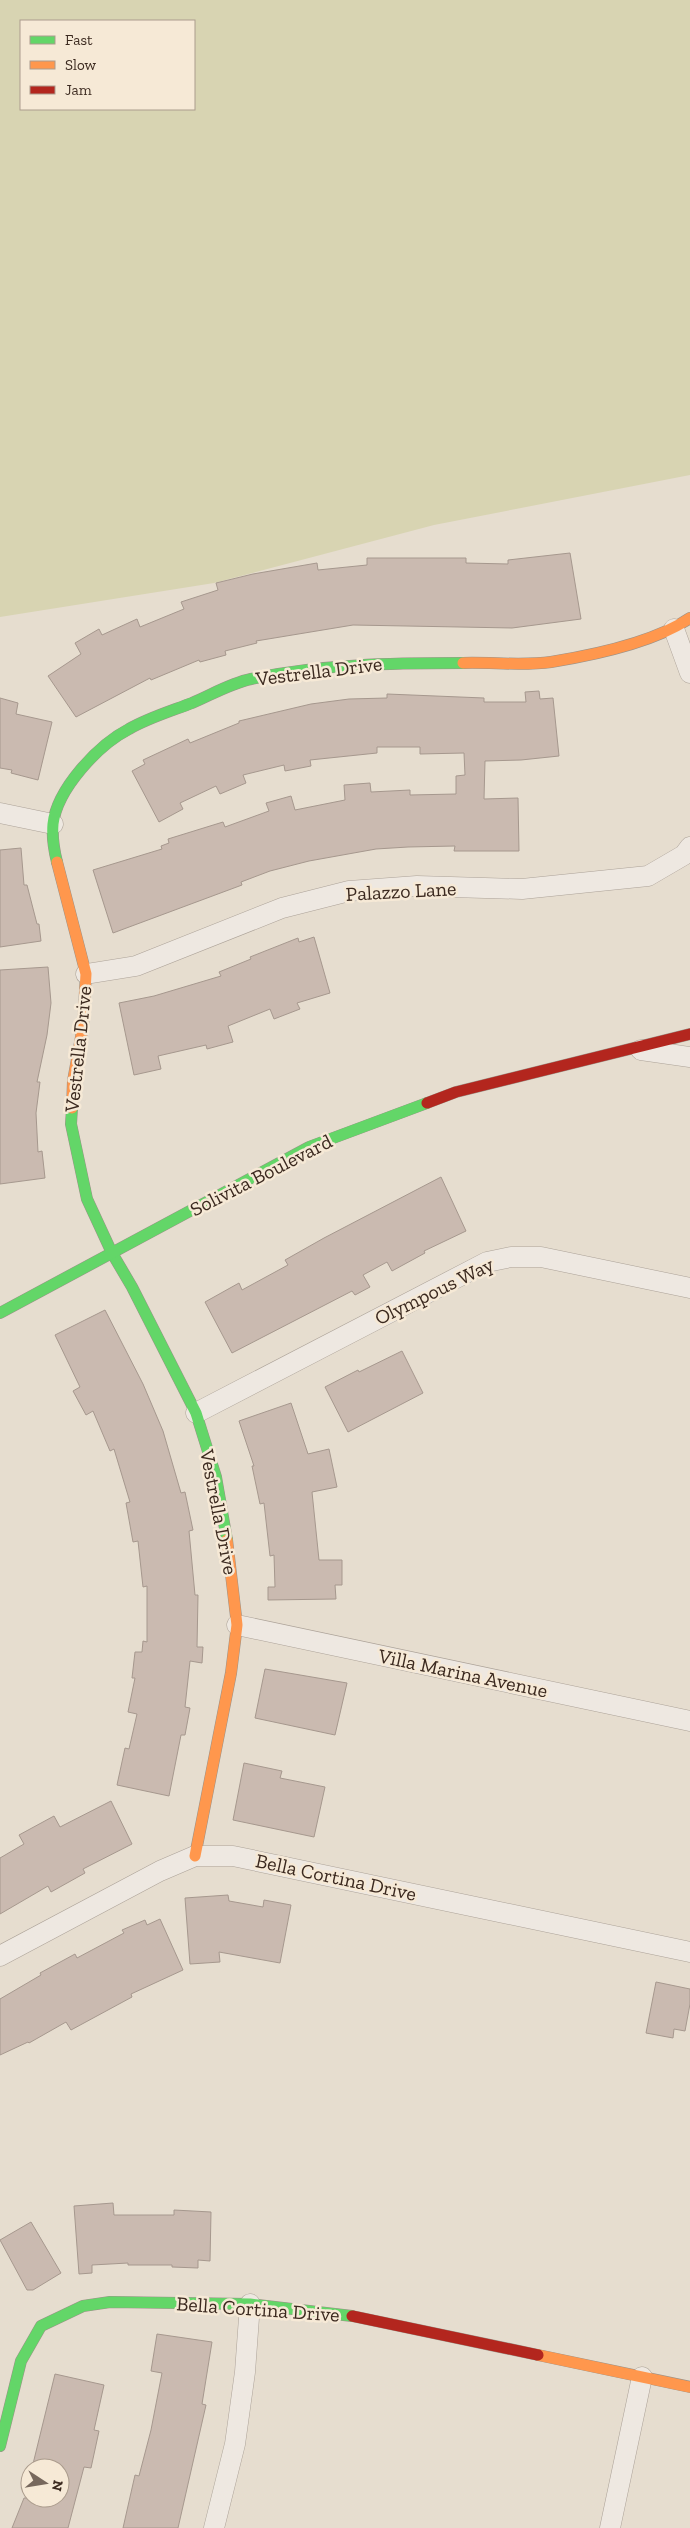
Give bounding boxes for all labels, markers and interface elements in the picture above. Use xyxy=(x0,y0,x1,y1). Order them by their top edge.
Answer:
legend xyxy=(20,20,195,110)
text: Fast xyxy=(65,31,93,49)
text: Slow xyxy=(65,56,97,74)
text: Jam xyxy=(65,81,92,99)
street label: Vestrella Drive xyxy=(254,651,383,691)
street label: Palazzo Lane xyxy=(345,876,457,906)
street label: Vestrella Drive xyxy=(59,985,97,1114)
street label: Solivita Boulevard xyxy=(186,1129,336,1221)
street label: Olympous Way xyxy=(371,1252,498,1330)
street label: Vestrella Drive xyxy=(195,1446,243,1577)
street label: Villa Marina Avenue xyxy=(375,1643,550,1703)
street label: Bella Cortina Drive xyxy=(253,1848,419,1906)
street label: Bella Cortina Drive xyxy=(176,2291,340,2327)
north arrow xyxy=(20,2458,70,2508)
text: N xyxy=(48,2479,67,2493)

